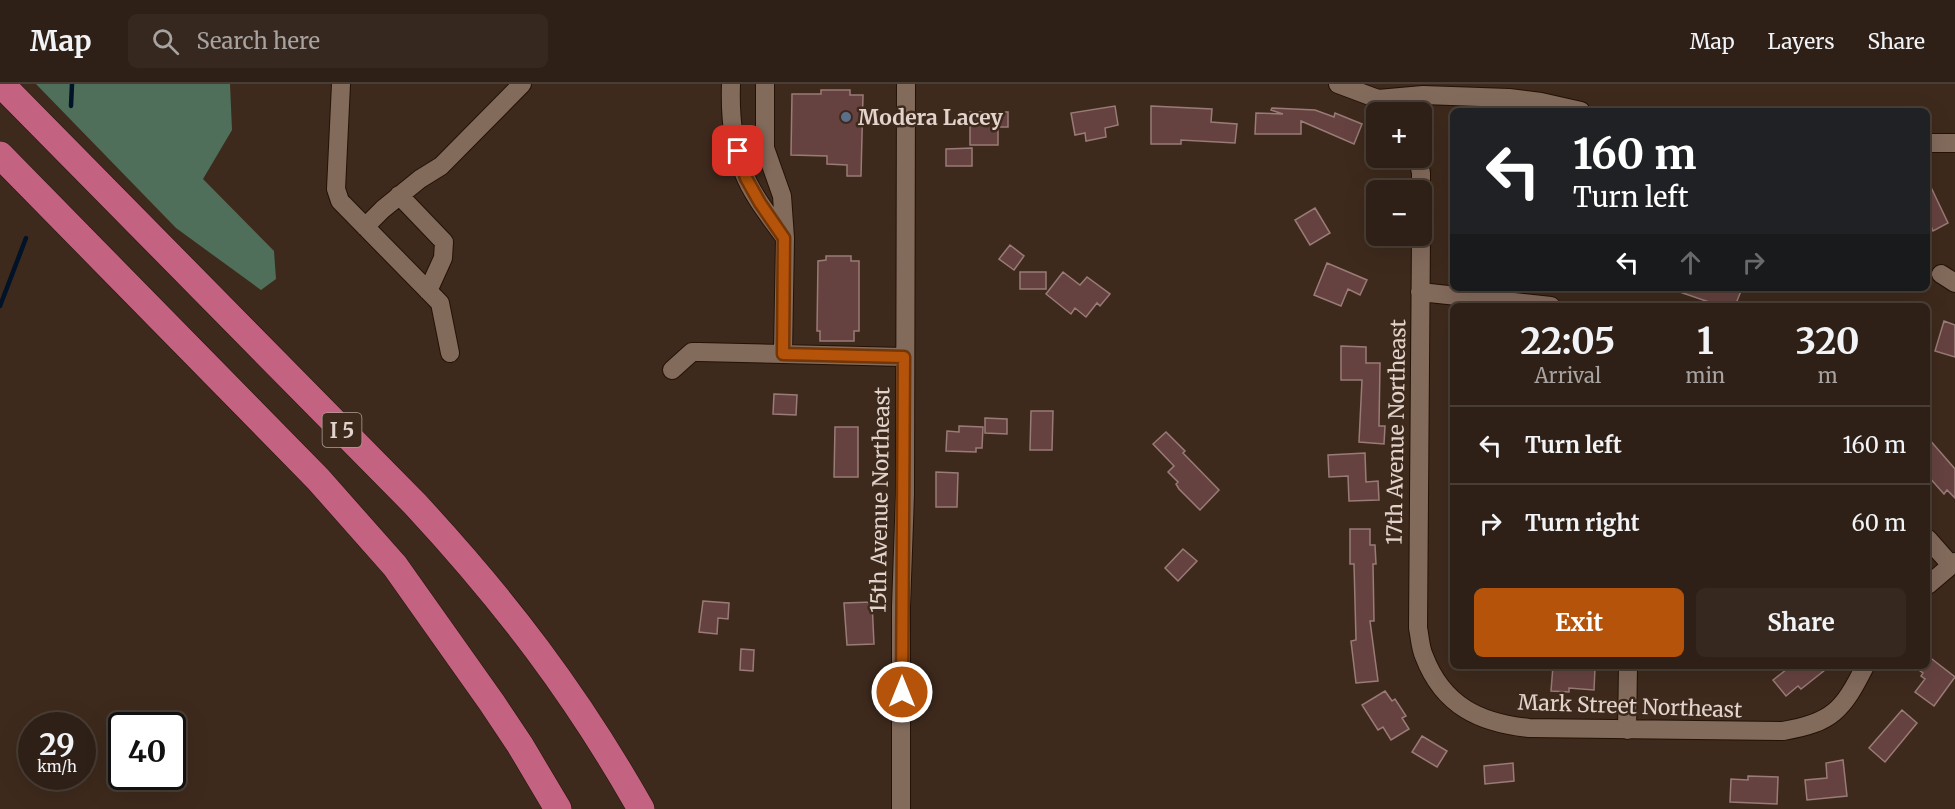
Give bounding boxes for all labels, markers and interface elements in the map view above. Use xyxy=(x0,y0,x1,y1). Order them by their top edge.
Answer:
search box xyxy=(128,14,548,68)
text: Map xyxy=(30,23,92,59)
icon: search xyxy=(149,25,182,58)
text: Search here xyxy=(197,27,320,55)
text: Map xyxy=(1690,28,1735,55)
text: Layers xyxy=(1768,28,1835,55)
text: Share xyxy=(1868,28,1925,55)
map controls xyxy=(1366,102,1432,246)
button: + xyxy=(1366,102,1432,168)
place label: Modera Lacey xyxy=(858,104,1003,131)
marker: Modera Lacey xyxy=(839,110,853,124)
pin xyxy=(712,125,763,176)
text: 160 m xyxy=(1573,128,1697,180)
icon: left xyxy=(1474,132,1552,210)
icon: arrive xyxy=(721,134,754,167)
button: − xyxy=(1366,180,1432,246)
text: Turn left xyxy=(1573,180,1688,214)
icon: left xyxy=(1611,246,1644,279)
icon: ahead xyxy=(1674,246,1707,279)
icon: right xyxy=(1737,246,1770,279)
street label: 17th Avenue Northeast xyxy=(1381,319,1411,545)
text: 22:05 xyxy=(1520,319,1615,364)
text: 1 xyxy=(1697,319,1714,364)
text: 320 xyxy=(1795,319,1860,364)
text: Arrival xyxy=(1534,363,1601,388)
text: min xyxy=(1686,363,1725,388)
text: m xyxy=(1818,363,1838,388)
street label: 15th Avenue Northeast xyxy=(865,387,895,613)
road number: I 5 xyxy=(322,413,362,447)
icon: left xyxy=(1474,429,1507,462)
text: Turn left xyxy=(1525,431,1622,459)
text: 160 m xyxy=(1842,431,1906,459)
icon: right xyxy=(1474,507,1507,540)
text: Turn right xyxy=(1525,509,1639,537)
text: 60 m xyxy=(1852,509,1906,537)
button: Exit xyxy=(1474,588,1684,657)
button: Share xyxy=(1696,588,1906,657)
position arrow xyxy=(870,660,934,724)
street label: Mark Street Northeast xyxy=(1517,689,1743,723)
speed limit sign: 40 xyxy=(108,712,186,790)
text: 29 xyxy=(39,725,75,763)
text: km/h xyxy=(37,757,77,776)

